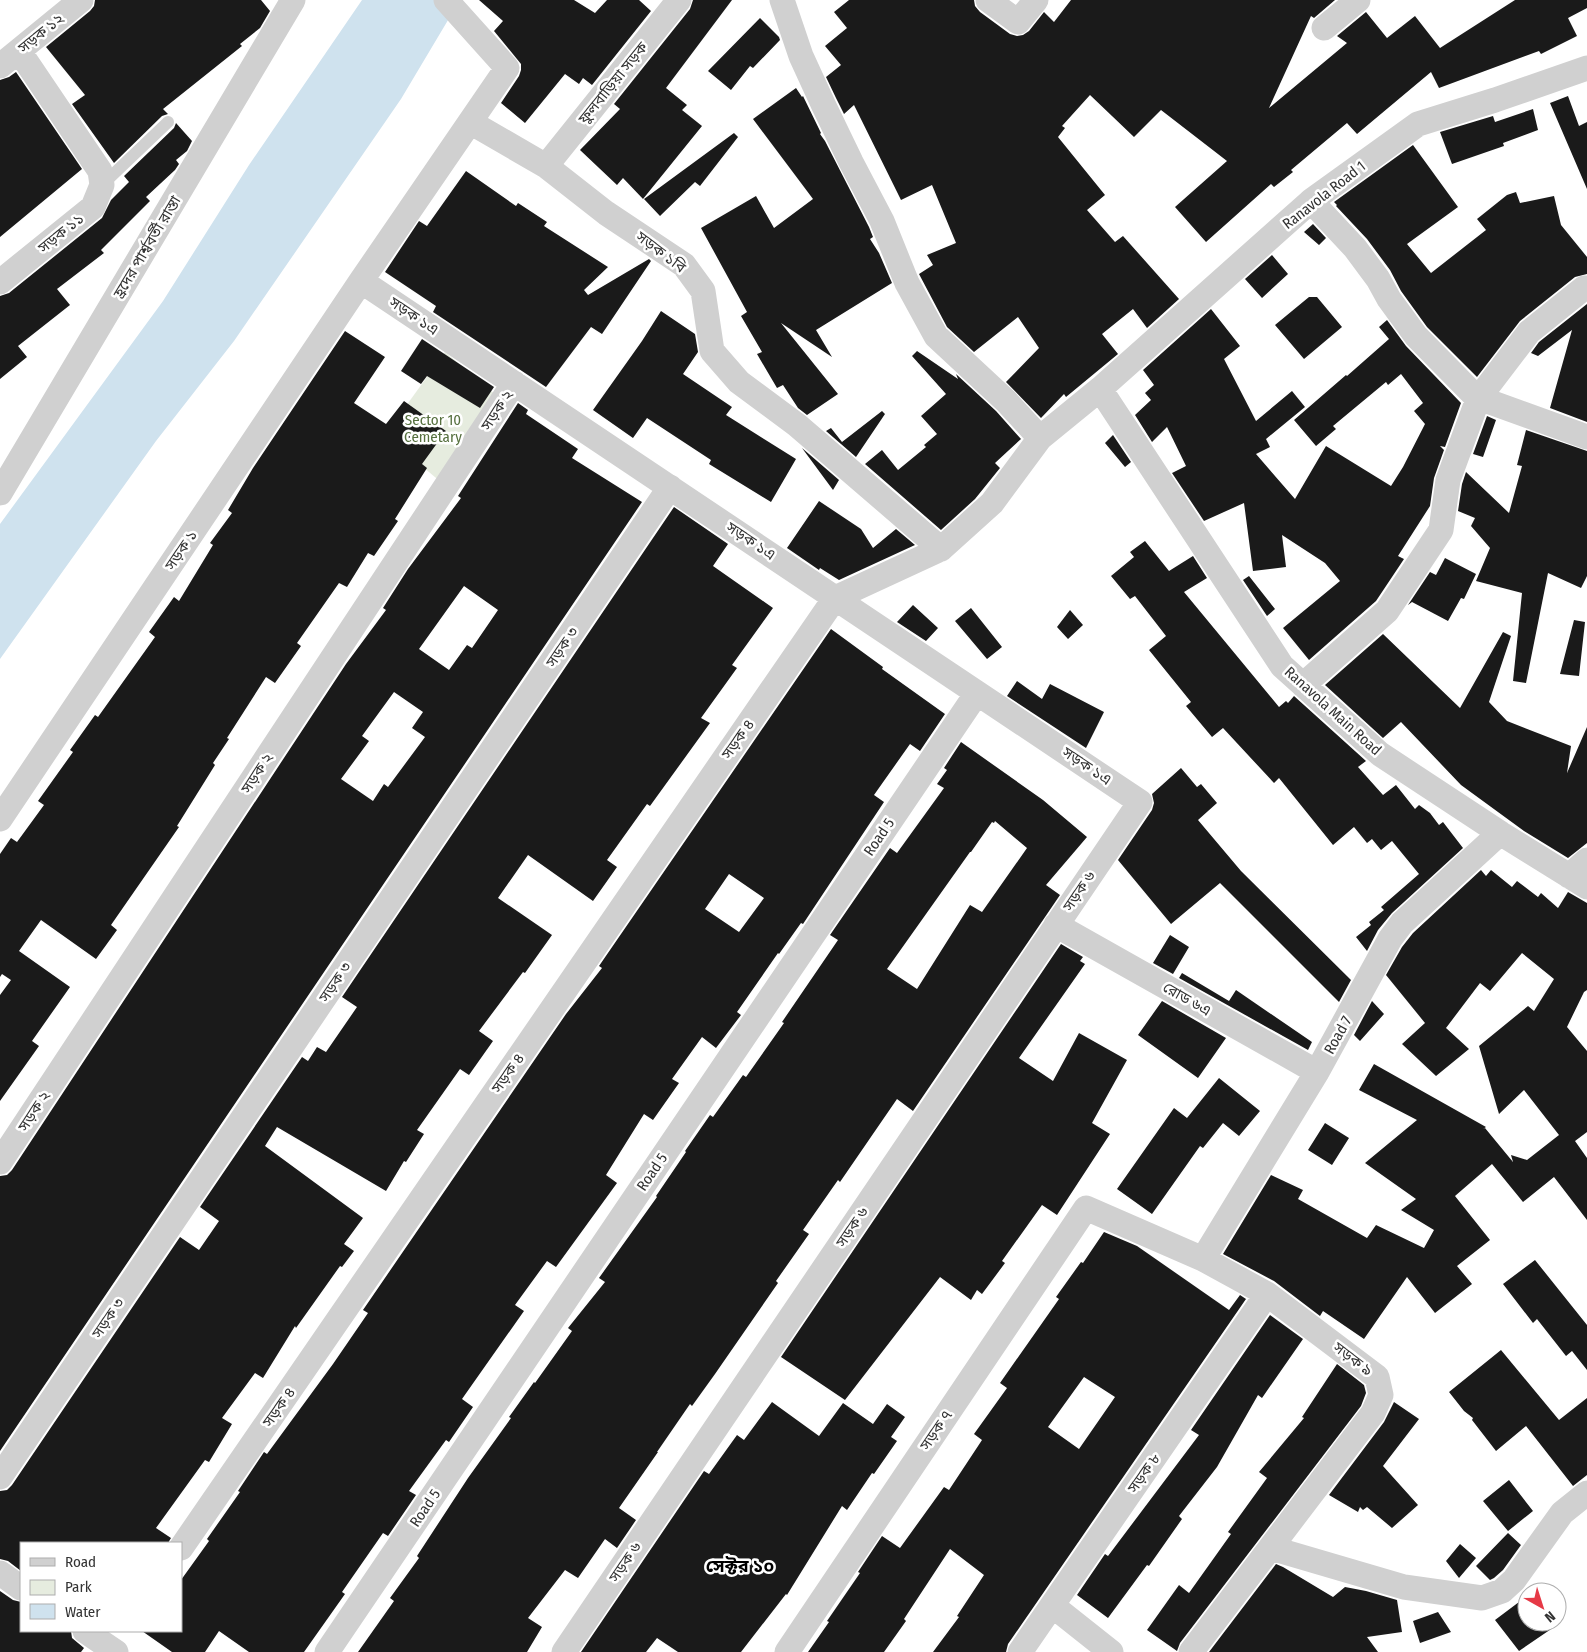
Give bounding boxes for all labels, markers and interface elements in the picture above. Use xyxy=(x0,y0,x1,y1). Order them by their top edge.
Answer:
street label: সড়ক ১২ xyxy=(14,9,68,57)
street label: ফুলবাড়িয়া সড়ক xyxy=(574,38,652,128)
street label: Ranavola Road 1 xyxy=(1279,157,1369,233)
street label: হ্রদের পার্শ্ববর্তী রাস্তা xyxy=(108,191,185,302)
street label: সড়ক ১১ xyxy=(34,209,87,257)
street label: সড়ক ১বি xyxy=(632,227,690,277)
street label: সড়ক ১এ xyxy=(385,292,442,339)
street label: সড়ক ২ xyxy=(477,386,517,434)
park label: Sector 10 Cemetary xyxy=(404,411,462,446)
street label: সড়ক ১এ xyxy=(722,517,779,564)
street label: সড়ক ১ xyxy=(161,527,201,574)
street label: সড়ক ৩ xyxy=(542,623,582,671)
street label: Ranavola Main Road xyxy=(1281,663,1385,759)
street label: সড়ক ৪ xyxy=(717,716,758,763)
street label: সড়ক ১এ xyxy=(1058,742,1115,789)
street label: সড়ক ২ xyxy=(237,749,277,797)
street label: Road 5 xyxy=(860,815,898,859)
street label: সড়ক ৬ xyxy=(1059,867,1099,915)
street label: সড়ক ৩ xyxy=(315,958,355,1006)
street label: রোড ৬এ xyxy=(1160,978,1214,1020)
street label: Road 7 xyxy=(1320,1013,1356,1057)
street label: সড়ক ৪ xyxy=(487,1050,528,1097)
street label: সড়ক ২ xyxy=(14,1087,54,1135)
street label: Road 5 xyxy=(633,1150,671,1194)
street label: সড়ক ৬ xyxy=(832,1203,872,1251)
street label: সড়ক ৩ xyxy=(88,1294,128,1342)
street label: সড়ক ৯ xyxy=(1329,1338,1376,1380)
street label: সড়ক ৪ xyxy=(258,1384,299,1431)
street label: সড়ক ৭ xyxy=(916,1406,956,1454)
street label: সড়ক ৮ xyxy=(1123,1450,1164,1497)
street label: Road 5 xyxy=(406,1486,444,1530)
street label: সড়ক ৬ xyxy=(605,1538,645,1586)
legend xyxy=(20,1542,182,1632)
text: Road xyxy=(65,1553,96,1571)
district label: সেক্টর ১০ xyxy=(706,1555,774,1577)
text: Park xyxy=(65,1578,92,1596)
north arrow xyxy=(1517,1582,1567,1632)
text: Water xyxy=(65,1603,101,1621)
text: N xyxy=(1541,1607,1558,1626)

